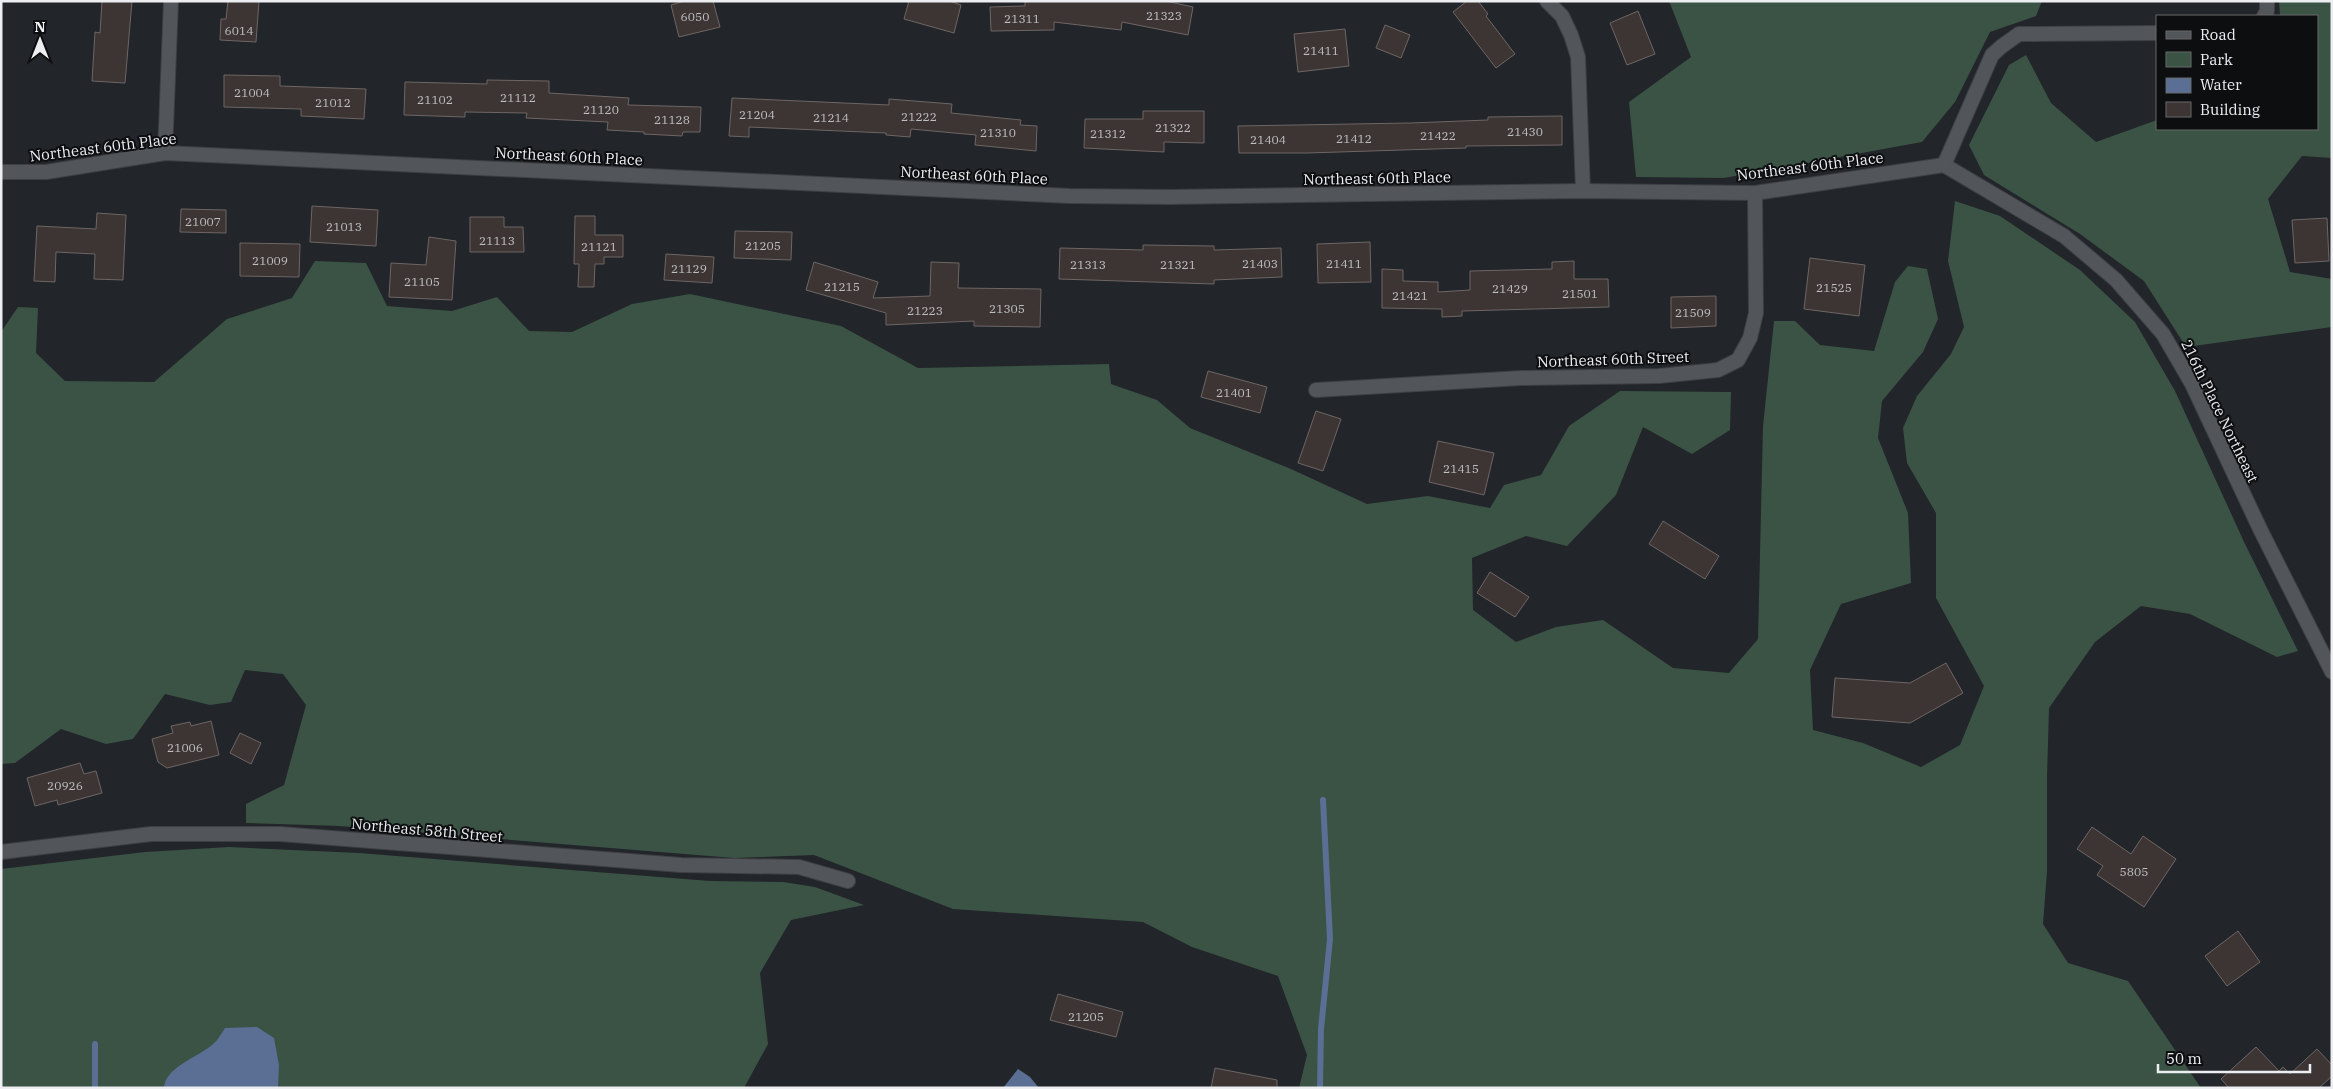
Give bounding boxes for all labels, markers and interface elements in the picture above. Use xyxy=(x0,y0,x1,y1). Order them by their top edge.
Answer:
house number: 21323 xyxy=(1146,8,1182,23)
house number: 6050 xyxy=(681,9,709,24)
house number: 21311 xyxy=(1004,11,1040,26)
north arrow xyxy=(15,15,65,65)
legend xyxy=(2156,15,2318,130)
text: N xyxy=(34,18,46,36)
house number: 6014 xyxy=(225,23,253,38)
text: Road xyxy=(2200,25,2236,44)
house number: 21411 xyxy=(1303,43,1339,58)
text: Park xyxy=(2200,50,2233,69)
text: Water xyxy=(2200,75,2242,94)
house number: 21004 xyxy=(234,85,270,100)
house number: 21112 xyxy=(500,90,536,105)
house number: 21102 xyxy=(417,92,453,107)
house number: 21012 xyxy=(315,95,351,110)
text: Building xyxy=(2200,100,2260,119)
house number: 21120 xyxy=(583,102,619,117)
house number: 21204 xyxy=(739,107,775,122)
house number: 21222 xyxy=(901,109,937,124)
house number: 21214 xyxy=(813,110,849,125)
house number: 21128 xyxy=(654,112,690,127)
house number: 21322 xyxy=(1155,120,1191,135)
house number: 21430 xyxy=(1507,124,1543,139)
house number: 21310 xyxy=(980,125,1016,140)
house number: 21312 xyxy=(1090,126,1126,141)
house number: 21422 xyxy=(1420,128,1456,143)
street label: Northeast 60th Place xyxy=(29,129,177,165)
house number: 21412 xyxy=(1336,131,1372,146)
house number: 21404 xyxy=(1250,132,1286,147)
street label: Northeast 60th Place xyxy=(495,143,643,169)
street label: Northeast 60th Place xyxy=(1736,148,1884,184)
street label: Northeast 60th Place xyxy=(900,162,1048,188)
street label: Northeast 60th Place xyxy=(1303,167,1451,189)
house number: 21007 xyxy=(185,214,221,229)
house number: 21013 xyxy=(326,219,362,234)
house number: 21113 xyxy=(479,233,515,248)
house number: 21205 xyxy=(745,238,781,253)
house number: 21121 xyxy=(581,239,617,254)
house number: 21009 xyxy=(252,253,288,268)
house number: 21403 xyxy=(1242,256,1278,271)
house number: 21411 xyxy=(1326,256,1362,271)
house number: 21313 xyxy=(1070,257,1106,272)
house number: 21321 xyxy=(1160,257,1196,272)
house number: 21129 xyxy=(671,261,707,276)
house number: 21105 xyxy=(404,274,440,289)
house number: 21215 xyxy=(824,279,860,294)
house number: 21525 xyxy=(1816,280,1852,295)
house number: 21429 xyxy=(1492,281,1528,296)
house number: 21501 xyxy=(1562,286,1598,301)
house number: 21421 xyxy=(1392,288,1428,303)
house number: 21305 xyxy=(989,301,1025,316)
house number: 21223 xyxy=(907,303,943,318)
house number: 21509 xyxy=(1675,305,1711,320)
street label: 216th Place Northeast xyxy=(2177,336,2263,486)
street label: Northeast 60th Street xyxy=(1537,347,1689,371)
house number: 21401 xyxy=(1216,385,1252,400)
house number: 21415 xyxy=(1443,461,1479,476)
house number: 21006 xyxy=(167,740,203,755)
house number: 20926 xyxy=(47,778,83,793)
street label: Northeast 58th Street xyxy=(350,814,504,846)
house number: 5805 xyxy=(2120,864,2148,879)
house number: 21205 xyxy=(1068,1009,1104,1024)
scale bar xyxy=(2158,1042,2310,1074)
text: 50 m xyxy=(2166,1049,2202,1068)

